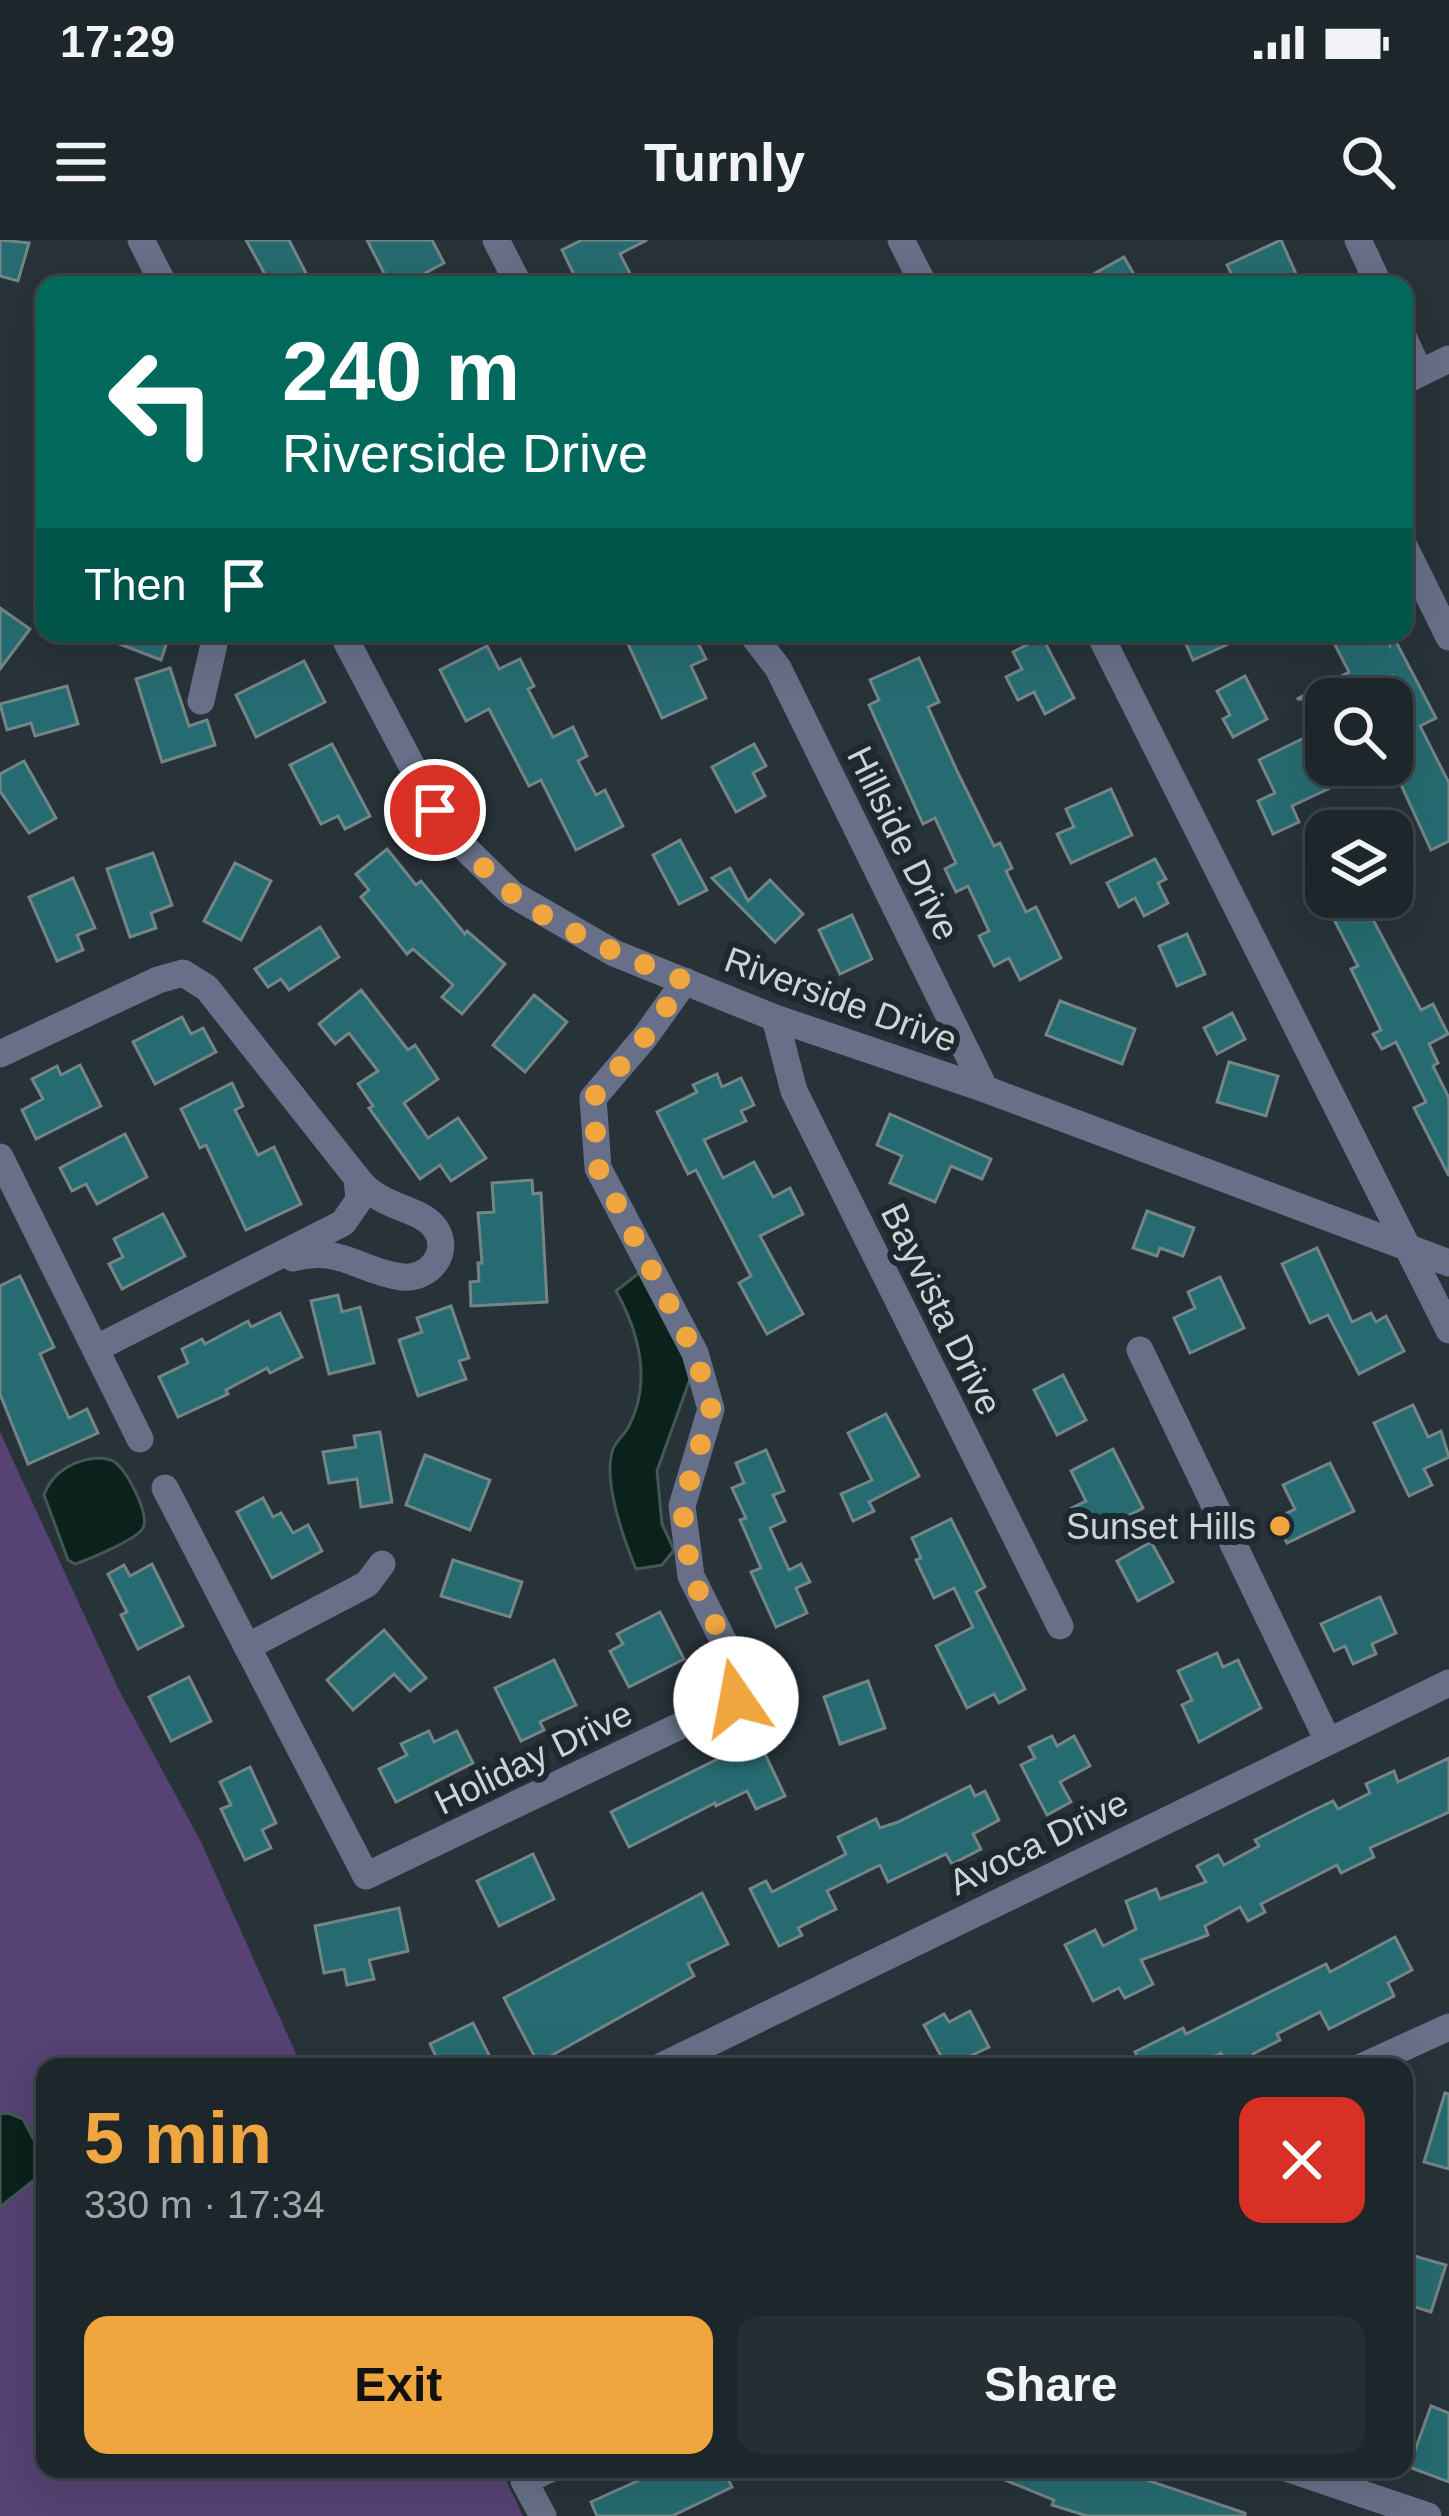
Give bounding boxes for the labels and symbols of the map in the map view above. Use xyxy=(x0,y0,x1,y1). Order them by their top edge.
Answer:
street label: Hillside Drive xyxy=(839,740,968,947)
pin xyxy=(384,759,486,861)
street label: Riverside Drive xyxy=(719,938,963,1060)
street label: Bayvista Drive xyxy=(873,1197,1010,1422)
place label: Sunset Hills xyxy=(1066,1506,1256,1547)
marker: Sunset Hills xyxy=(1267,1513,1293,1539)
position arrow xyxy=(673,1636,799,1762)
street label: Holiday Drive xyxy=(428,1692,638,1823)
street label: Avoca Drive xyxy=(942,1782,1134,1903)

